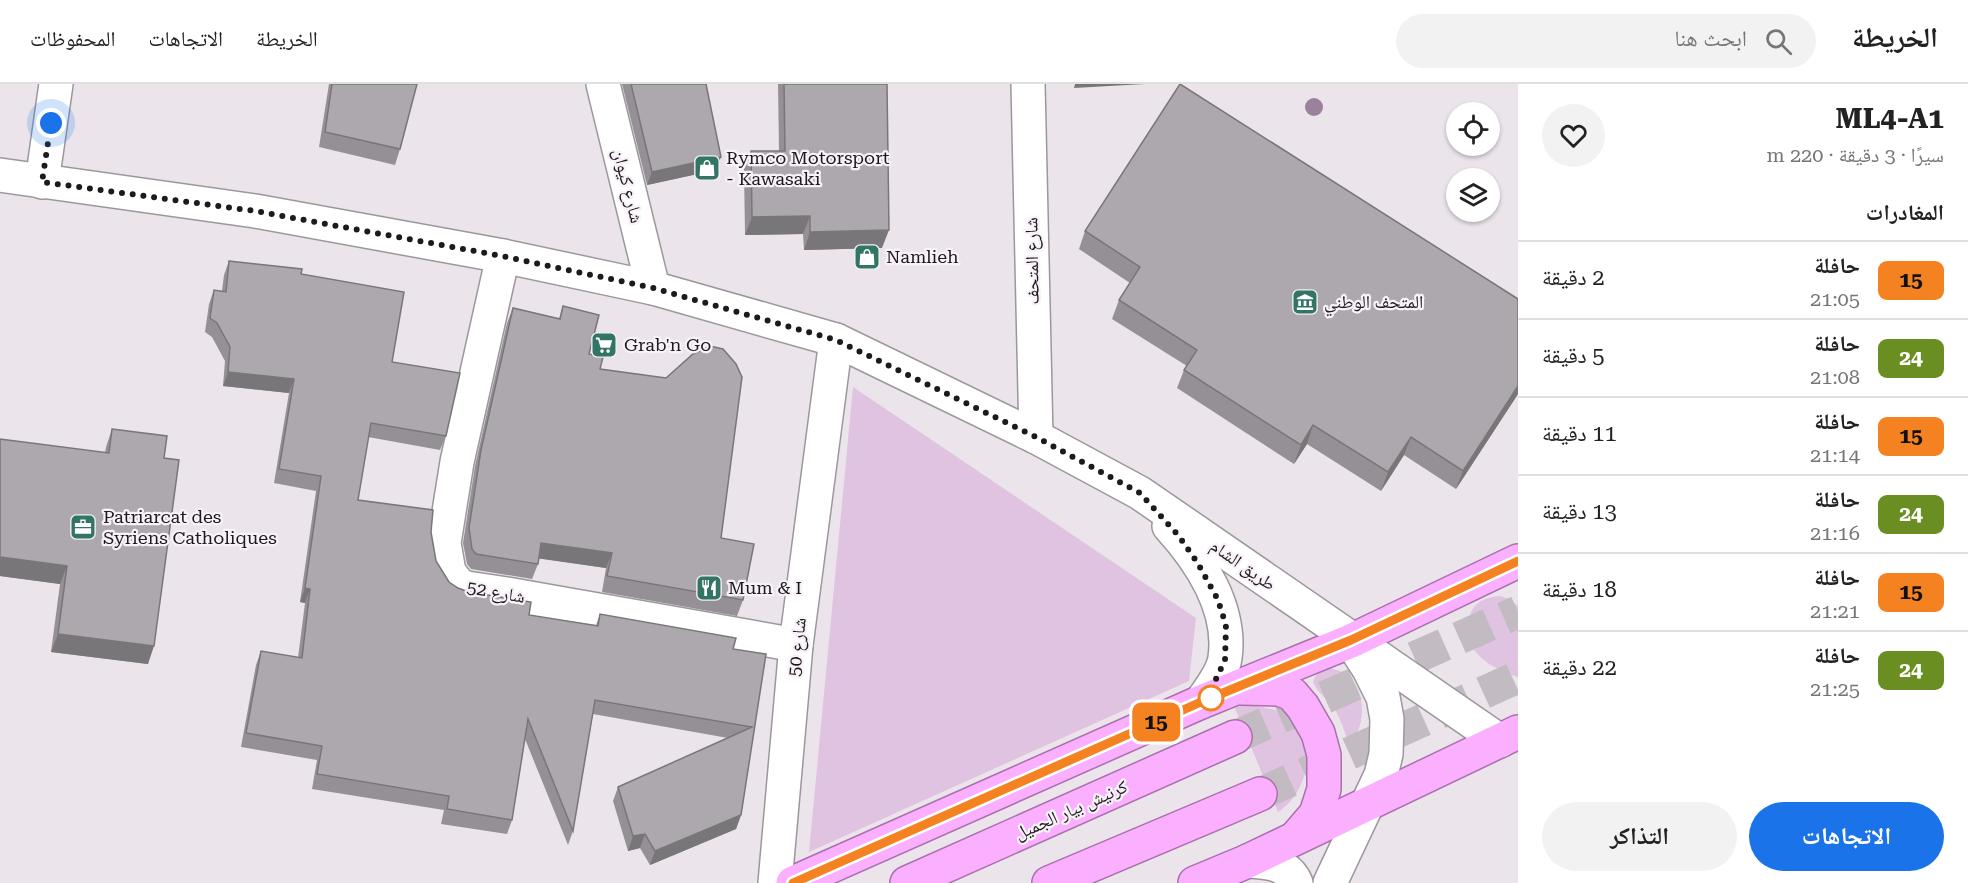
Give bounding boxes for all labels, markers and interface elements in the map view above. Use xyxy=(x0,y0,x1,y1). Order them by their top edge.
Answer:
search box xyxy=(1396,14,1816,68)
text: الخريطة xyxy=(1852,21,1938,54)
icon: search xyxy=(1762,25,1795,58)
text: ابحث هنا xyxy=(1674,26,1747,51)
text: المحفوظات xyxy=(30,27,115,51)
text: الاتجاهات xyxy=(148,27,223,51)
text: الخريطة xyxy=(256,27,318,51)
map controls xyxy=(1446,102,1500,222)
button: locate xyxy=(1446,102,1500,156)
text: ML4-A1 xyxy=(1836,102,1944,135)
button: heart xyxy=(1542,104,1605,167)
your location xyxy=(36,108,66,138)
text: سيرًا · 3 دقيقة · 220 m xyxy=(1767,143,1944,167)
street label: شارع كيوان xyxy=(608,146,648,226)
place label: Rymco Motorsport - Kawasaki xyxy=(726,147,890,189)
shop icon: Rymco Motorsport - Kawasaki xyxy=(692,153,722,183)
button: layers xyxy=(1446,168,1500,222)
text: المغادرات xyxy=(1866,200,1944,225)
street label: شارع المتحف xyxy=(1020,217,1044,305)
shop icon: Namlieh xyxy=(852,242,882,272)
place label: Namlieh xyxy=(886,246,959,267)
text: حافلة xyxy=(1814,253,1860,278)
text: 2 دقيقة xyxy=(1542,265,1605,290)
text: 15 xyxy=(1899,268,1923,292)
museum icon: المتحف الوطني xyxy=(1290,287,1320,317)
text: 21:05 xyxy=(1810,287,1860,311)
place label: المتحف الوطني xyxy=(1324,291,1423,317)
supermarket icon: Grab'n Go xyxy=(589,330,619,360)
text: حافلة xyxy=(1814,331,1860,356)
place label: Grab'n Go xyxy=(624,334,711,355)
text: 5 دقيقة xyxy=(1542,343,1605,368)
text: 24 xyxy=(1899,346,1923,370)
text: 21:08 xyxy=(1810,365,1860,389)
text: حافلة xyxy=(1814,409,1860,434)
text: 11 دقيقة xyxy=(1542,421,1617,446)
text: 15 xyxy=(1899,424,1923,448)
text: 21:14 xyxy=(1810,443,1860,467)
text: حافلة xyxy=(1814,487,1860,512)
text: 13 دقيقة xyxy=(1542,499,1617,524)
text: 24 xyxy=(1899,502,1923,526)
place label: Patriarcat des Syriens Catholiques xyxy=(103,506,277,548)
office icon: Patriarcat des Syriens Catholiques xyxy=(68,512,98,542)
text: 21:16 xyxy=(1810,521,1860,545)
street label: طريق الشام xyxy=(1205,535,1280,596)
text: حافلة xyxy=(1814,565,1860,590)
restaurant icon: Mum & I xyxy=(694,573,724,603)
street label: شارع 52 xyxy=(465,576,527,608)
place label: Mum & I xyxy=(728,577,802,598)
text: 18 دقيقة xyxy=(1542,577,1617,602)
text: 15 xyxy=(1899,580,1923,604)
text: 21:21 xyxy=(1810,599,1860,623)
street label: شارع 50 xyxy=(783,617,811,677)
text: حافلة xyxy=(1814,643,1860,668)
text: 22 دقيقة xyxy=(1542,655,1617,680)
text: 24 xyxy=(1899,658,1923,682)
text: 21:25 xyxy=(1810,677,1860,701)
unlabelled marker xyxy=(1198,685,1224,711)
line badge: 15 xyxy=(1129,702,1183,742)
text: 15 xyxy=(1144,710,1168,734)
street label: كرنيش بيار الجميل xyxy=(1011,775,1131,845)
button: التذاكر xyxy=(1542,802,1737,871)
button: الاتجاهات xyxy=(1749,802,1944,871)

